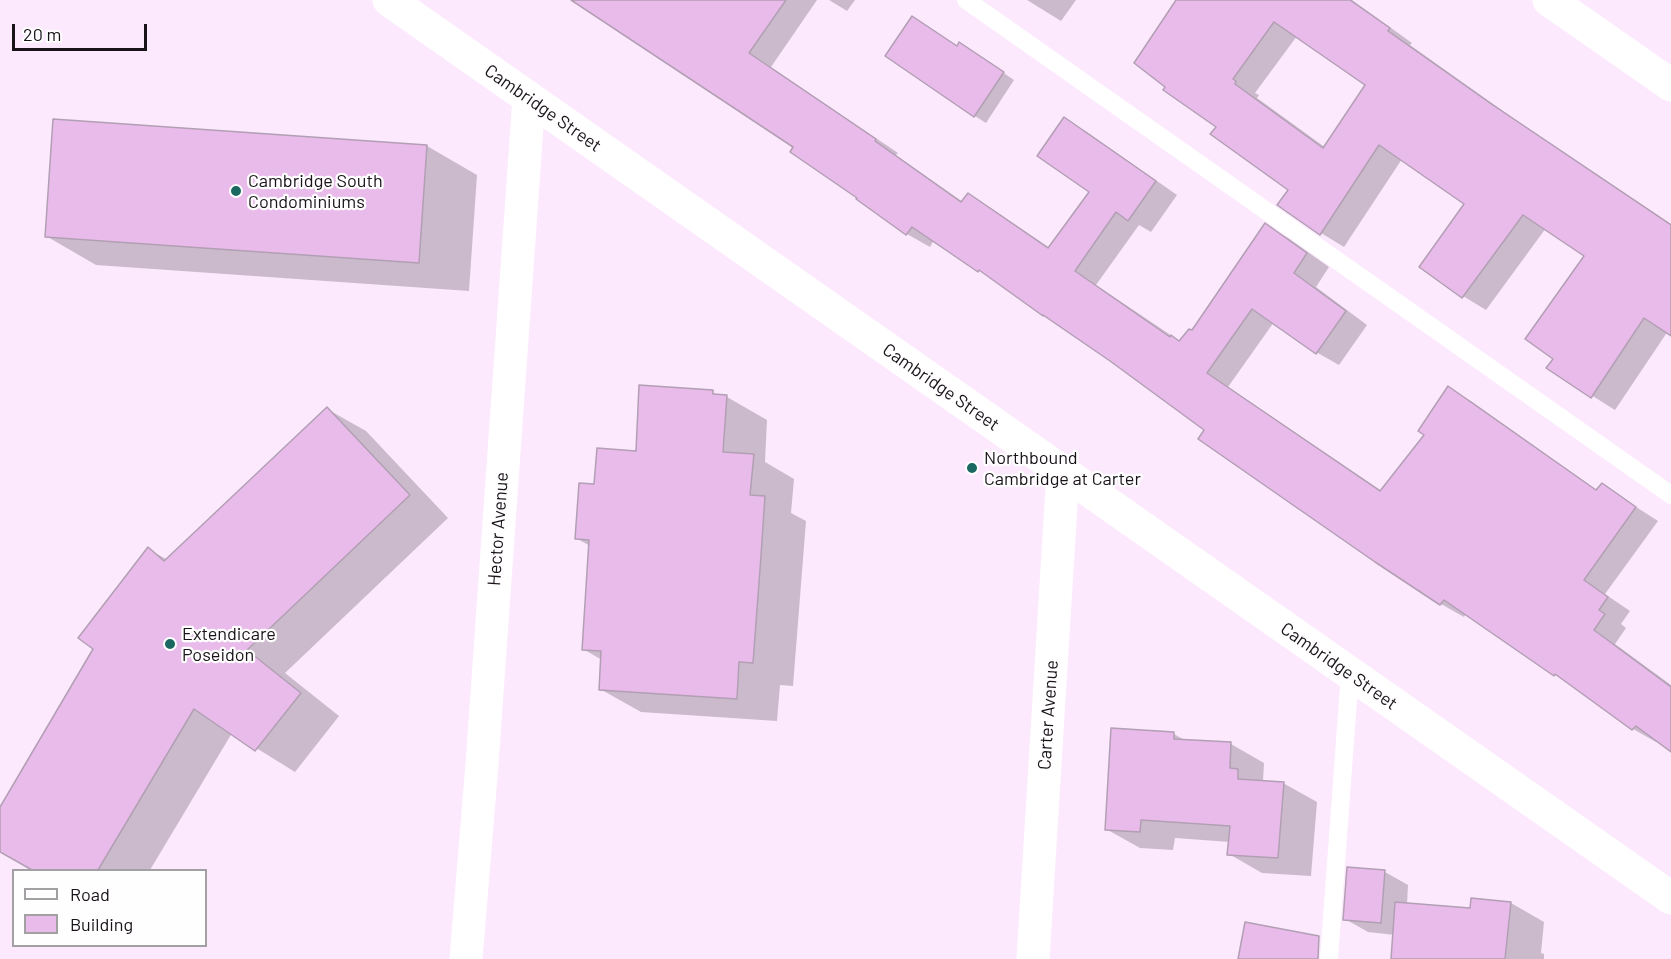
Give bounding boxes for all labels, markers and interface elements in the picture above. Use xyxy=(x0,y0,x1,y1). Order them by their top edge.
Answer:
scale bar xyxy=(15,12,150,50)
text: 20 m xyxy=(23,23,61,45)
street label: Cambridge Street xyxy=(480,60,606,156)
place label: Cambridge South Condominiums xyxy=(248,170,383,213)
marker: Cambridge South Condominiums xyxy=(229,184,243,198)
street label: Cambridge Street xyxy=(878,339,1004,435)
place label: Northbound Cambridge at Carter xyxy=(984,447,1141,490)
marker: Northbound Cambridge at Carter xyxy=(965,461,979,475)
street label: Hector Avenue xyxy=(483,471,513,587)
street label: Cambridge Street xyxy=(1276,618,1402,714)
place label: Extendicare Poseidon xyxy=(182,623,276,666)
marker: Extendicare Poseidon xyxy=(163,637,177,651)
street label: Carter Avenue xyxy=(1033,659,1063,771)
legend xyxy=(12,869,207,947)
text: Road xyxy=(70,883,110,905)
text: Building xyxy=(70,913,133,935)

